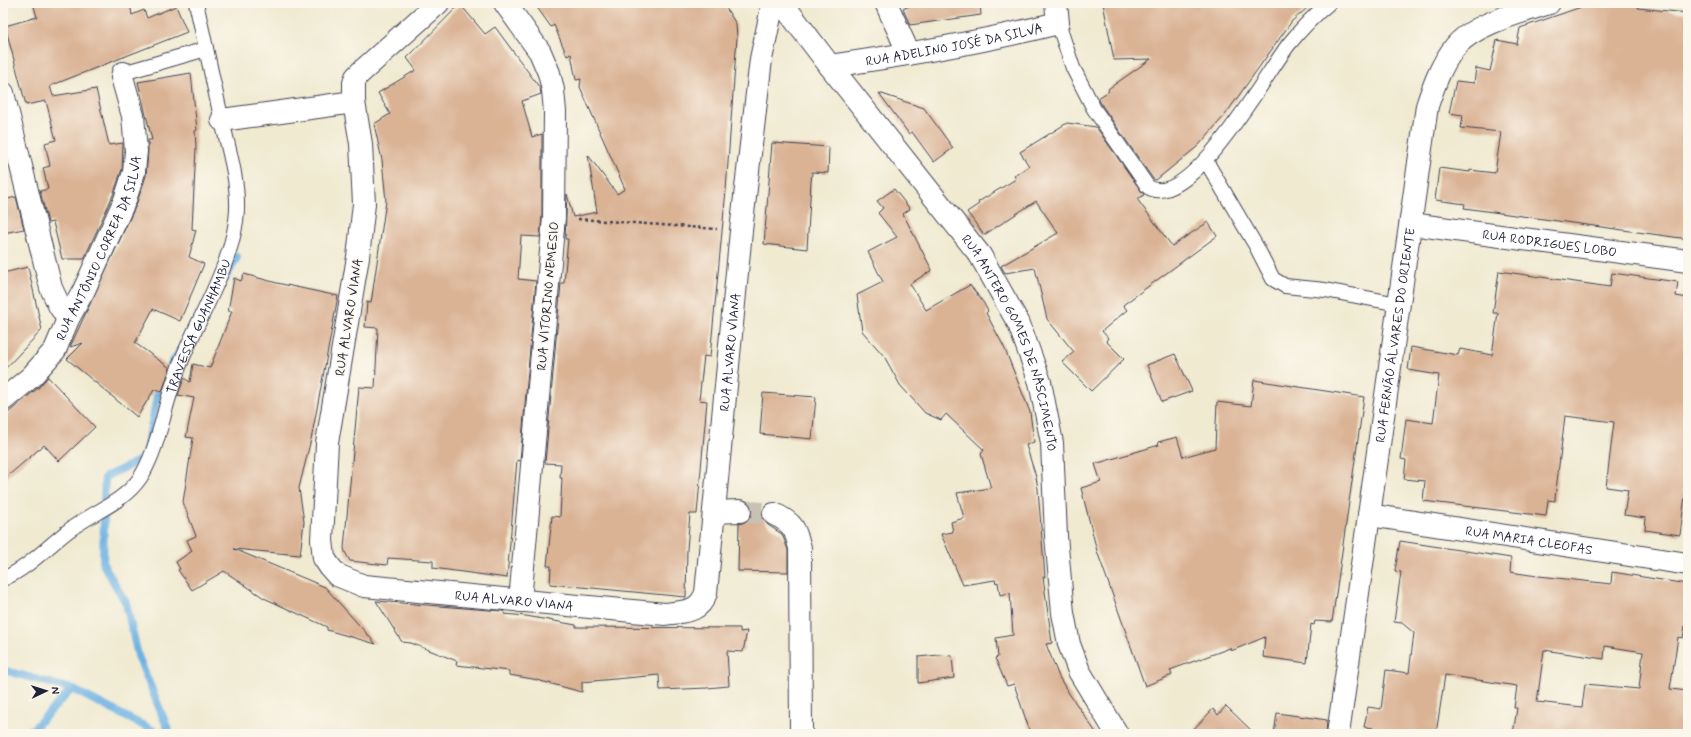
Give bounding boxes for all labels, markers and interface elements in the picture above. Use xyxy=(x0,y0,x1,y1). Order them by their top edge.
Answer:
street label: RUA ADELINO JOSÉ DA SILVA xyxy=(865,20,1045,71)
street label: RUA ANTÔNIO CORREA DA SILVA xyxy=(53,155,146,343)
street label: RUA VITORINO NEMESIO xyxy=(534,221,563,371)
street label: RUA FERNÃO ÁLVARES DO ORIENTE xyxy=(1372,226,1420,444)
street label: RUA RODRIGUES LOBO xyxy=(1481,227,1618,261)
street label: RUA ANTERO GOMES DE NASCIMENTO xyxy=(957,232,1059,452)
street label: TRAVESSA GUANHAMBU xyxy=(163,257,236,396)
street label: RUA ALVARO VIANA xyxy=(332,257,367,377)
street label: RUA ALVARO VIANA xyxy=(717,292,745,412)
street label: RUA MARIA CLEOFAS xyxy=(1464,523,1594,559)
street label: RUA ALVARO VIANA xyxy=(454,587,574,615)
north arrow xyxy=(26,671,66,711)
text: N xyxy=(48,686,62,695)

